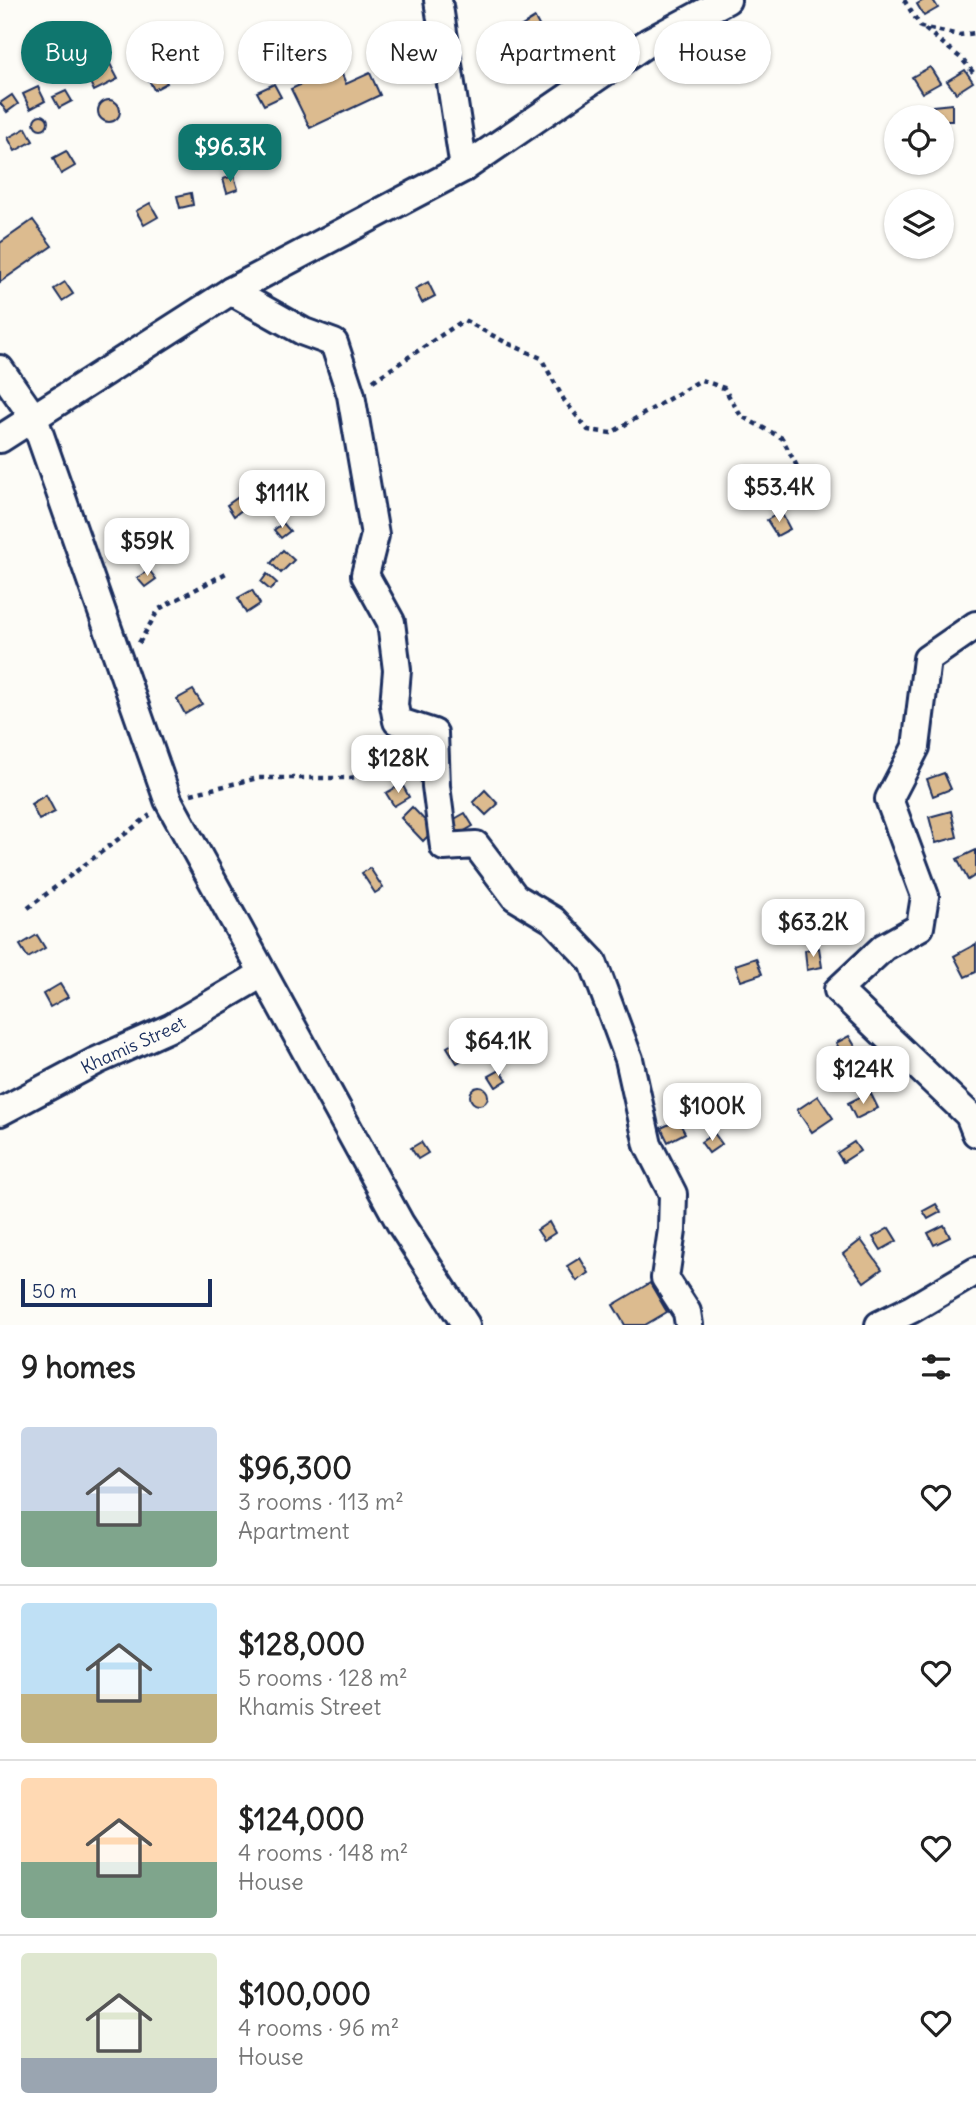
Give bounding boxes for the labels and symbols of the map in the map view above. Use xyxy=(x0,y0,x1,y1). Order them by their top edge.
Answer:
pin: $96.3K xyxy=(173,124,287,184)
pin: $53.4K xyxy=(722,464,836,524)
pin: $111K xyxy=(233,470,331,530)
pin: $59K xyxy=(106,518,188,578)
pin: $128K xyxy=(349,736,447,795)
pin: $63.2K xyxy=(756,900,870,959)
street label: Khamis Street xyxy=(77,1010,189,1079)
pin: $64.1K xyxy=(441,1018,555,1078)
pin: $124K xyxy=(814,1046,912,1106)
pin: $100K xyxy=(663,1084,761,1143)
scale bar xyxy=(21,1276,212,1308)

